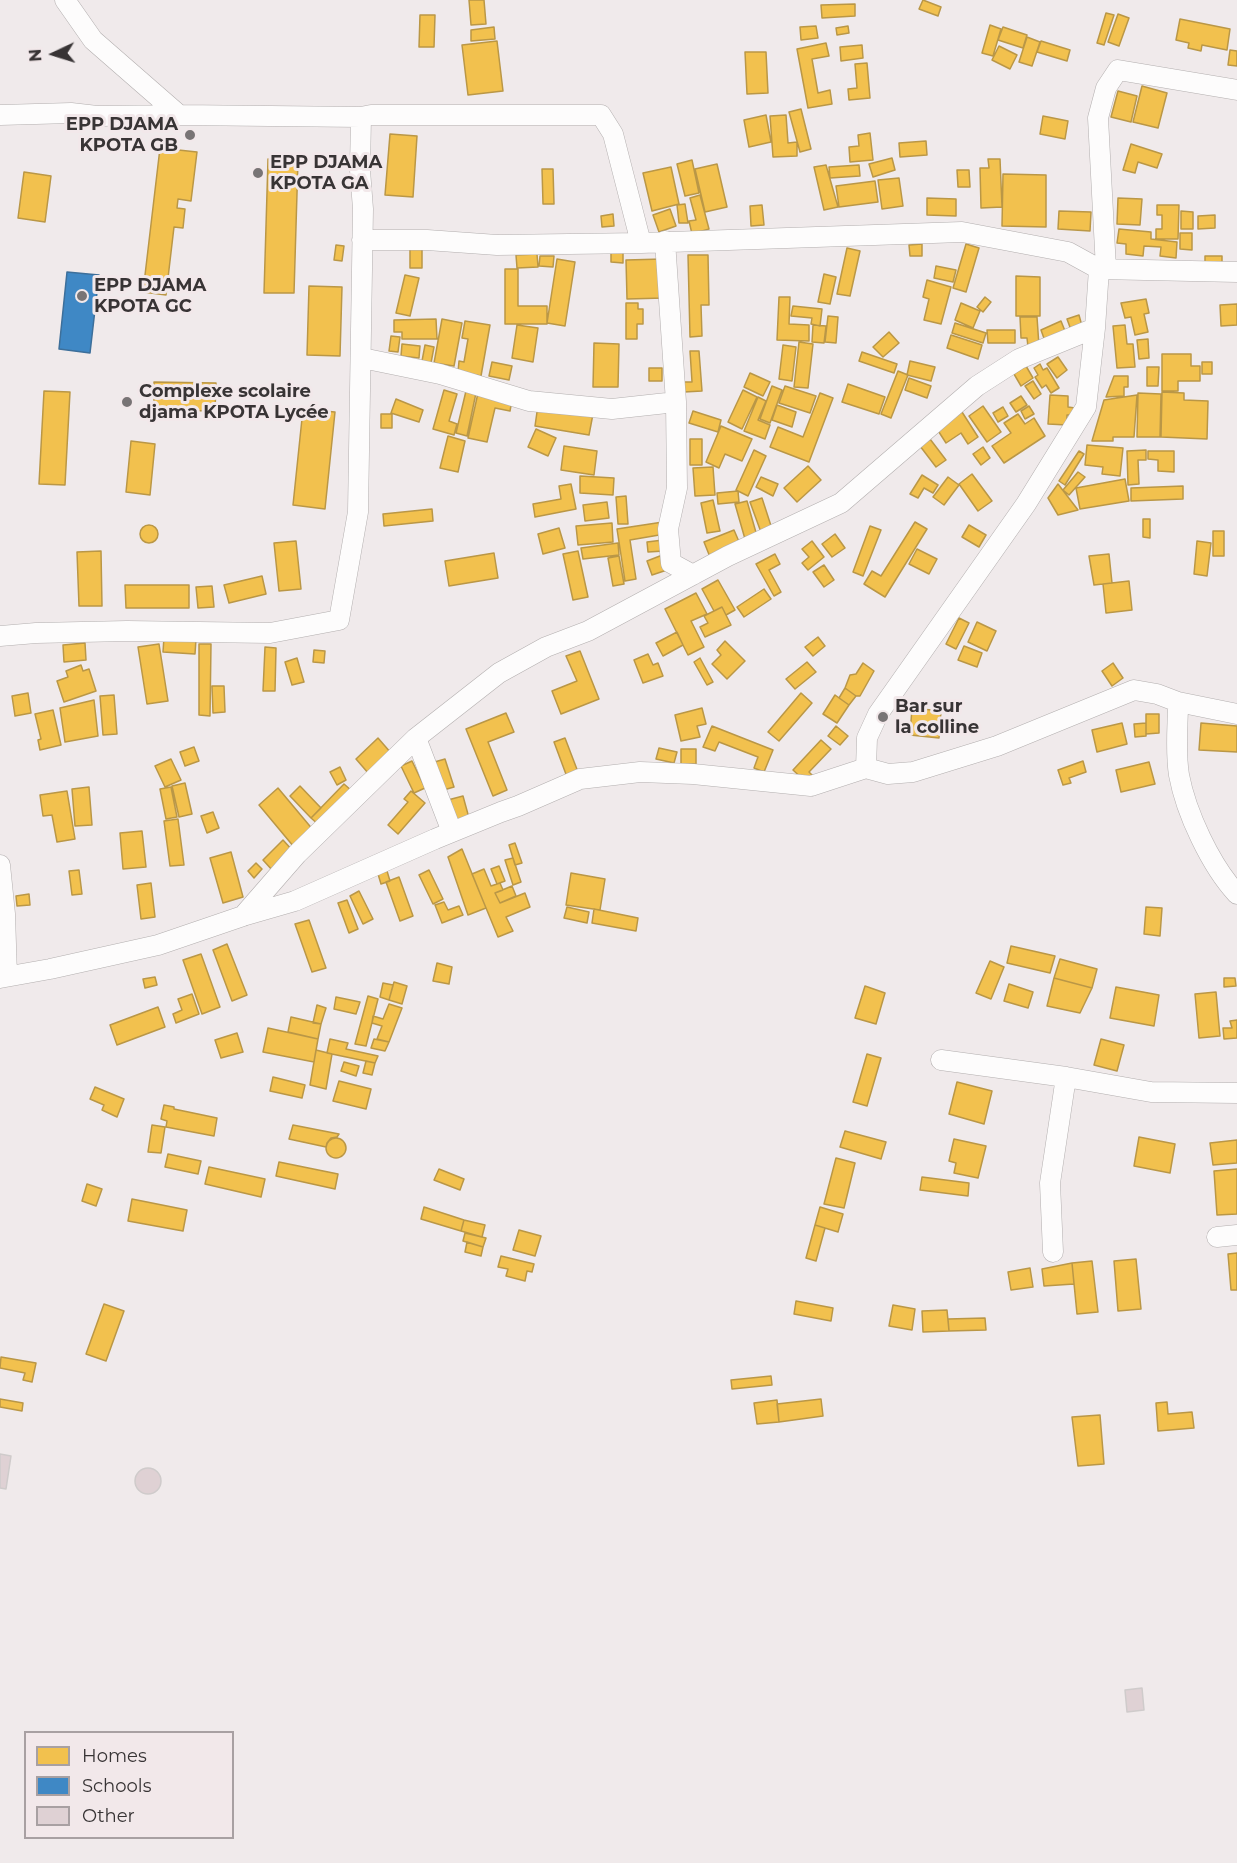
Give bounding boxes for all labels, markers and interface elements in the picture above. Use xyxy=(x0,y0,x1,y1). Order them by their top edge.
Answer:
north arrow xyxy=(24,24,84,84)
text: N xyxy=(26,48,45,62)
place label: EPP DJAMA KPOTA GB xyxy=(66,114,178,156)
marker: EPP DJAMA KPOTA GB xyxy=(183,128,197,142)
place label: EPP DJAMA KPOTA GA xyxy=(270,152,382,195)
marker: EPP DJAMA KPOTA GA xyxy=(251,166,265,180)
place label: EPP DJAMA KPOTA GC xyxy=(94,275,206,318)
marker: EPP DJAMA KPOTA GC xyxy=(75,289,89,303)
place label: Complexe scolaire djama KPOTA Lycée xyxy=(139,381,329,424)
marker: Complexe scolaire djama KPOTA Lycée xyxy=(120,395,134,409)
place label: Bar sur la colline xyxy=(895,696,979,738)
marker: Bar sur la colline xyxy=(876,710,890,724)
legend xyxy=(24,1731,234,1839)
text: Homes xyxy=(82,1745,147,1767)
text: Schools xyxy=(82,1775,151,1797)
text: Other xyxy=(82,1805,135,1827)

